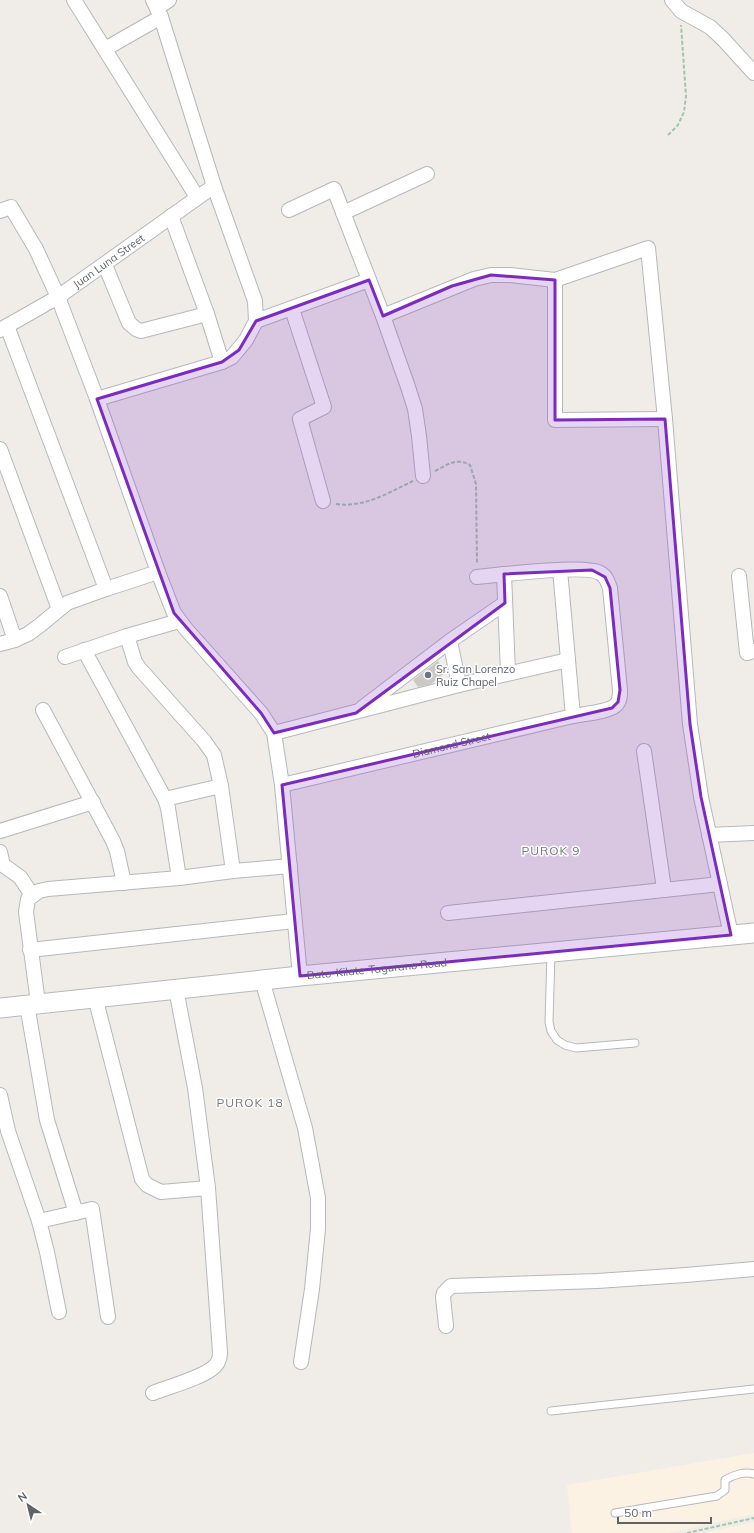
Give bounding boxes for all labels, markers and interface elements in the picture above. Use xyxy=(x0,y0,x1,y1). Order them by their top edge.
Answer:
street label: Juan Luna Street xyxy=(70,231,147,291)
place label: Sr. San Lorenzo Ruiz Chapel xyxy=(436,662,515,689)
marker: Sr. San Lorenzo Ruiz Chapel xyxy=(423,670,433,680)
street label: Diamond Street xyxy=(411,729,492,761)
district label: PUROK 9 xyxy=(521,843,581,858)
street label: Bato-Kilate-Tagurano Road xyxy=(306,955,448,982)
district label: PUROK 18 xyxy=(216,1095,284,1110)
north arrow xyxy=(8,1485,48,1525)
text: N xyxy=(15,1489,30,1505)
scale bar xyxy=(618,1499,711,1525)
text: 50 m xyxy=(624,1505,652,1520)

